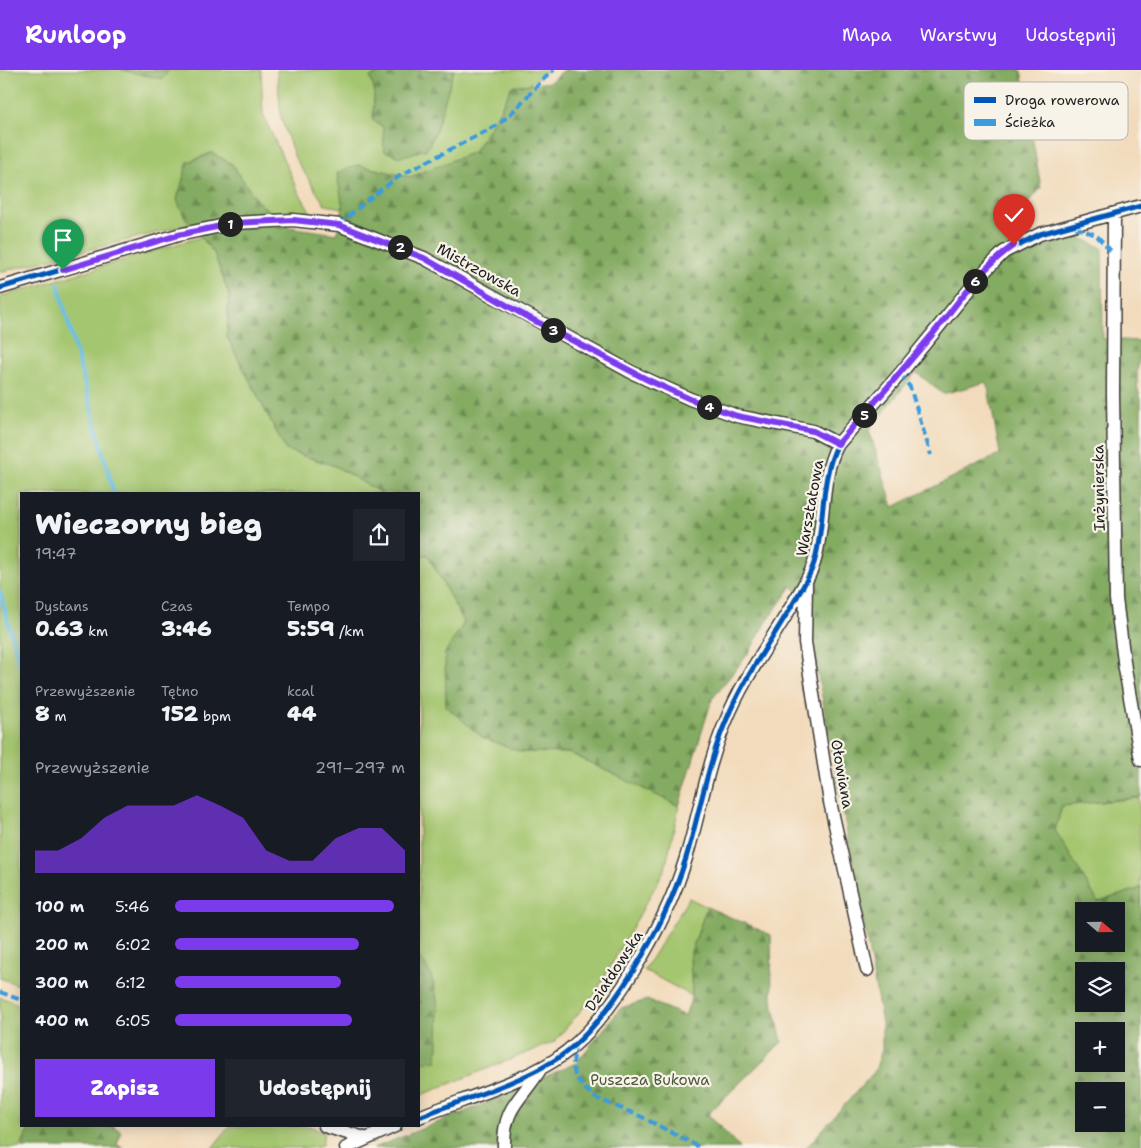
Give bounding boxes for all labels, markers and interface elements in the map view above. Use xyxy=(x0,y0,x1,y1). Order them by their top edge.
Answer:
text: Runloop xyxy=(25,19,126,51)
text: Mapa xyxy=(842,23,892,47)
text: Warstwy xyxy=(920,23,997,47)
text: Udostępnij xyxy=(1025,23,1116,47)
legend xyxy=(964,82,1128,140)
text: Droga rowerowa xyxy=(1005,91,1120,109)
text: Ścieżka xyxy=(1005,113,1055,131)
pin xyxy=(993,194,1035,245)
icon: check xyxy=(1000,201,1028,229)
pin: 1 xyxy=(218,212,242,236)
text: 1 xyxy=(227,215,234,233)
pin xyxy=(42,219,84,270)
icon: arrive xyxy=(49,226,77,254)
pin: 2 xyxy=(388,234,412,260)
text: 2 xyxy=(396,238,405,256)
street label: Mistrzowska xyxy=(433,239,525,302)
pin: 6 xyxy=(962,268,988,294)
text: 6 xyxy=(971,272,980,290)
pin: 3 xyxy=(540,318,566,342)
text: 3 xyxy=(549,321,558,339)
pin: 4 xyxy=(696,394,722,420)
text: 4 xyxy=(705,398,714,416)
pin: 5 xyxy=(852,402,876,428)
text: 5 xyxy=(860,406,869,424)
street label: Inżynierska xyxy=(1088,444,1110,531)
street label: Warsztatowa xyxy=(792,458,828,558)
text: Wieczorny bieg xyxy=(35,505,262,543)
button: share xyxy=(353,509,405,561)
text: 19:47 xyxy=(35,543,77,564)
text: Dystans xyxy=(35,597,89,615)
text: Czas xyxy=(161,597,193,615)
text: Tempo xyxy=(287,597,330,615)
text: 0.63 xyxy=(35,615,84,643)
text: 3:46 xyxy=(161,615,212,643)
text: 5:59 xyxy=(287,615,334,643)
text: km xyxy=(84,622,108,640)
text: /km xyxy=(334,622,364,640)
text: Przewyższenie xyxy=(35,682,135,700)
text: Tętno xyxy=(161,682,199,700)
text: kcal xyxy=(287,682,314,700)
text: 8 xyxy=(35,700,50,728)
text: 152 xyxy=(161,700,198,728)
text: 44 xyxy=(287,700,317,728)
text: m xyxy=(50,707,67,725)
text: bpm xyxy=(198,707,231,725)
street label: Ołowiana xyxy=(826,738,858,811)
text: Przewyższenie xyxy=(35,757,150,778)
text: 291–297 m xyxy=(315,757,405,778)
text: 100 m xyxy=(35,896,84,917)
text: 5:46 xyxy=(115,896,150,917)
north arrow xyxy=(1075,902,1125,952)
map controls xyxy=(1075,902,1125,1132)
street label: Działdowska xyxy=(580,926,648,1015)
text: 200 m xyxy=(35,934,88,955)
text: 6:02 xyxy=(115,934,151,955)
button: layers xyxy=(1075,962,1125,1012)
text: 300 m xyxy=(35,972,89,993)
text: 6:12 xyxy=(115,972,146,993)
text: 400 m xyxy=(35,1010,89,1031)
text: 6:05 xyxy=(115,1010,150,1031)
button: + xyxy=(1075,1022,1125,1072)
button: Zapisz xyxy=(35,1059,215,1117)
button: Udostępnij xyxy=(225,1059,405,1117)
park label: Puszcza Bukowa xyxy=(590,1070,710,1090)
button: − xyxy=(1075,1082,1125,1132)

